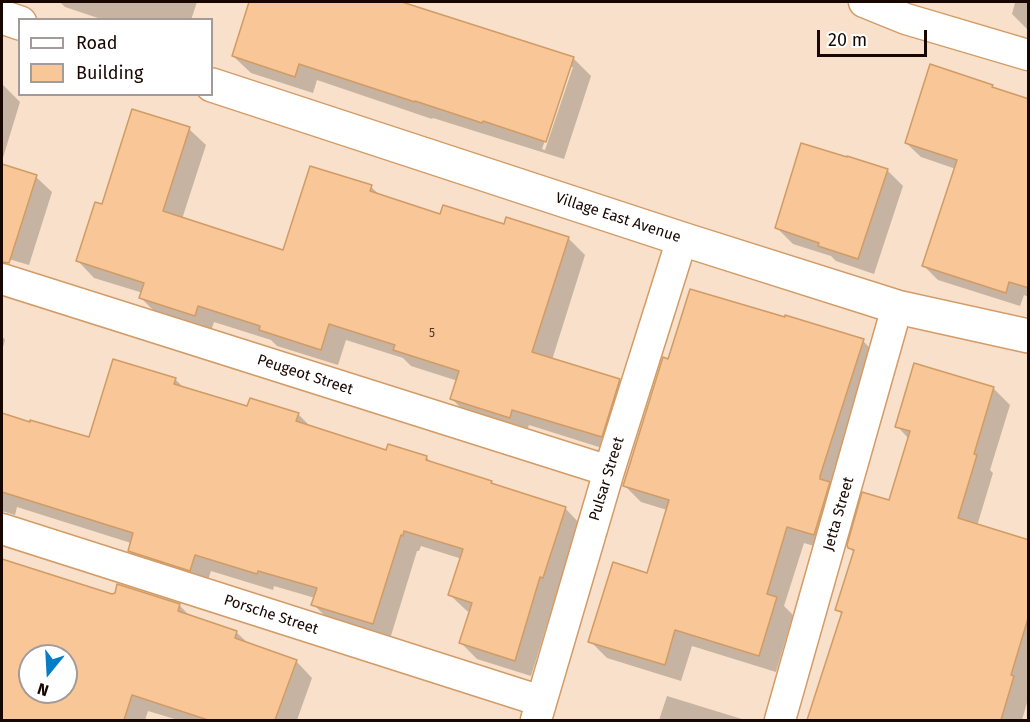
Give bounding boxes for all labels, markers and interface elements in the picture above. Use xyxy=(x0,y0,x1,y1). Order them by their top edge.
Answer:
legend xyxy=(18,18,213,96)
scale bar xyxy=(820,18,930,56)
text: 20 m xyxy=(828,29,867,51)
text: Road xyxy=(76,32,118,54)
text: Building xyxy=(76,62,143,84)
street label: Village East Avenue xyxy=(553,189,683,247)
house number: 5 xyxy=(429,327,435,341)
street label: Peugeot Street xyxy=(255,351,355,399)
street label: Pulsar Street xyxy=(586,435,628,523)
street label: Jetta Street xyxy=(820,475,858,553)
street label: Porsche Street xyxy=(221,591,321,639)
north arrow xyxy=(18,644,78,704)
text: N xyxy=(35,679,51,700)

